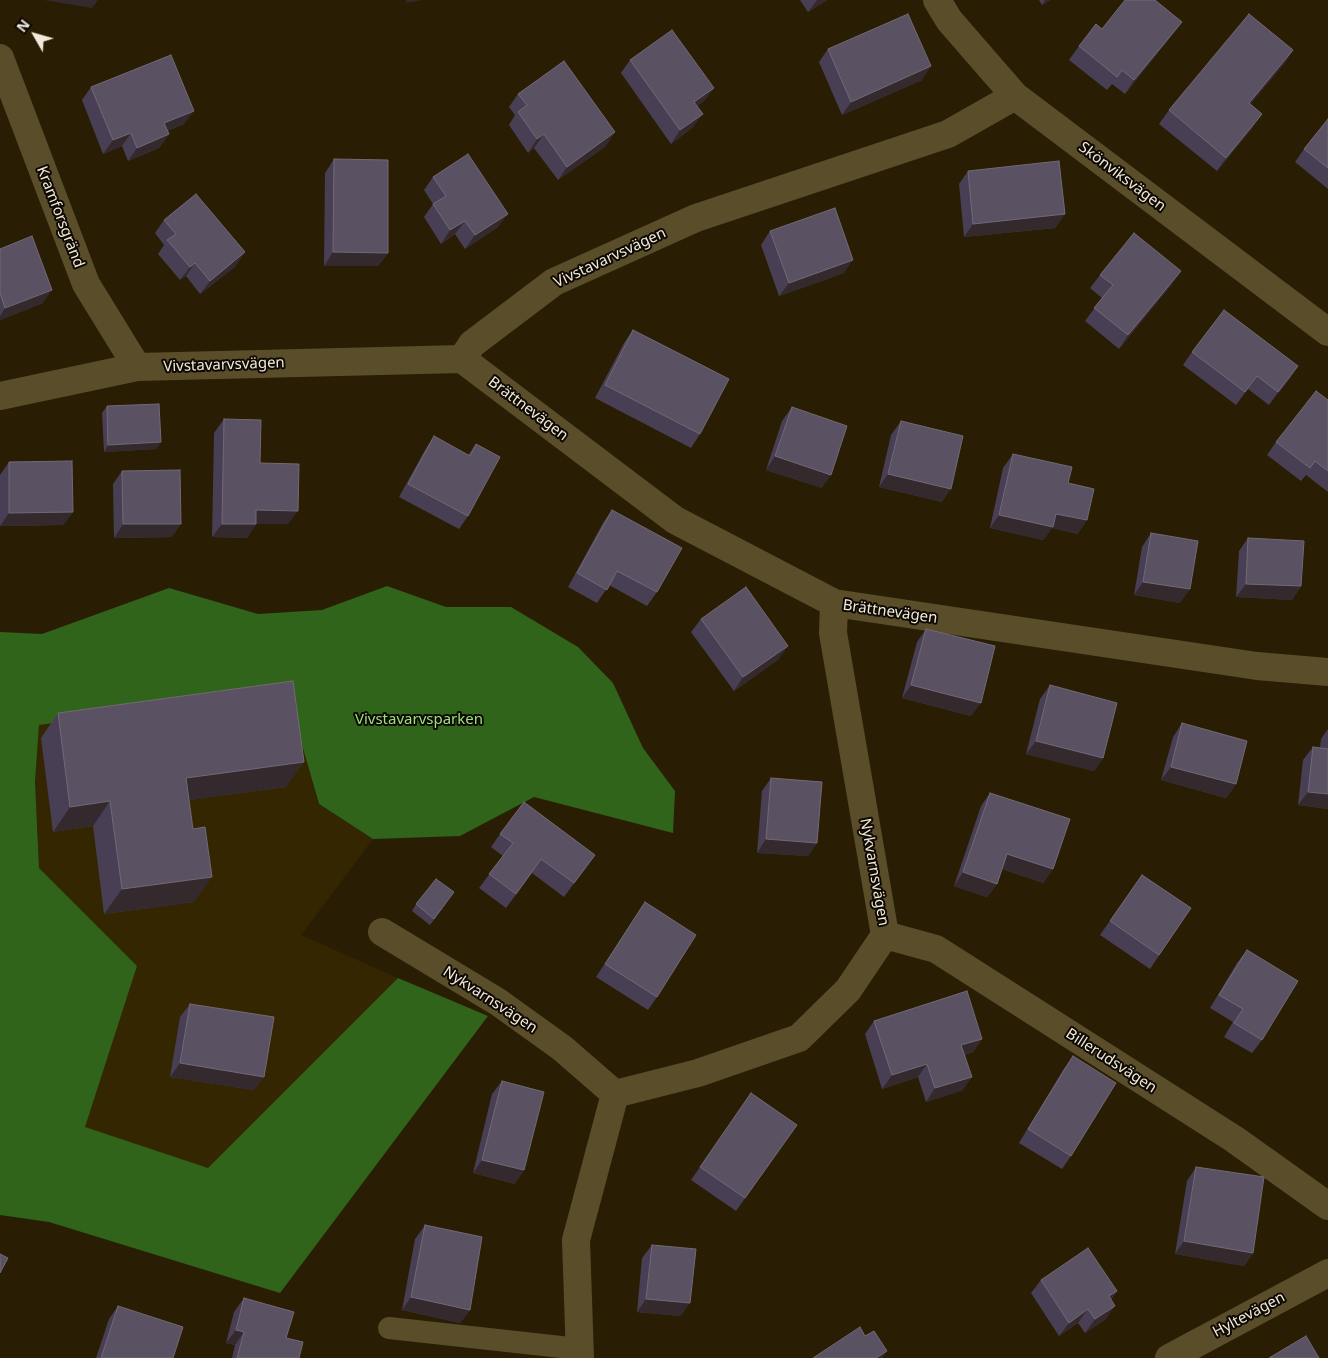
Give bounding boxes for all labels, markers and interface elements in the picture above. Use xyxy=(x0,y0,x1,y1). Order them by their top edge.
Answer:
north arrow xyxy=(10,10,60,60)
text: N xyxy=(12,15,34,36)
street label: Skönviksvägen xyxy=(1075,138,1169,216)
street label: Kramforsgränd xyxy=(32,164,88,270)
street label: Vivstavarvsvägen xyxy=(551,224,669,292)
street label: Vivstavarvsvägen xyxy=(163,354,285,376)
street label: Brättnevägen xyxy=(485,373,571,445)
street label: Brättnevägen xyxy=(842,596,938,628)
park label: Vivstavarvsparken xyxy=(355,711,483,729)
street label: Nykvarnsvägen xyxy=(856,817,892,927)
street label: Nykvarnsvägen xyxy=(440,963,540,1037)
street label: Billerudsvägen xyxy=(1062,1025,1160,1097)
street label: Hyltevägen xyxy=(1210,1288,1288,1342)

